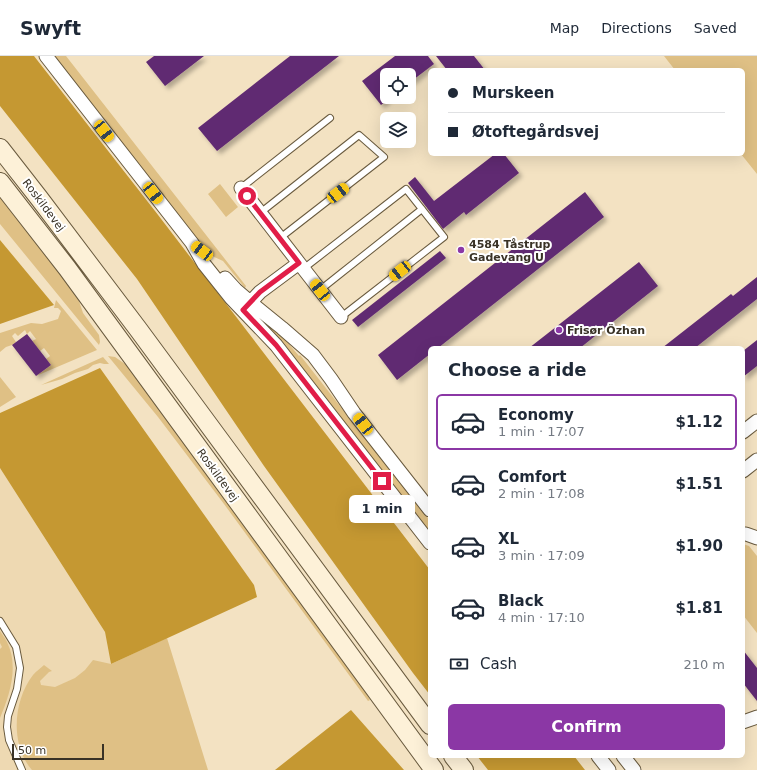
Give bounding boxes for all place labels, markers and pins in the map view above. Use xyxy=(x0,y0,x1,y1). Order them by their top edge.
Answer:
place label: 4584 Tåstrup Gadevang U xyxy=(469,238,551,264)
marker: 4584 Tåstrup Gadevang U xyxy=(456,245,466,255)
place label: Frisør Özhan xyxy=(567,323,645,337)
marker: Frisør Özhan xyxy=(554,325,564,335)

